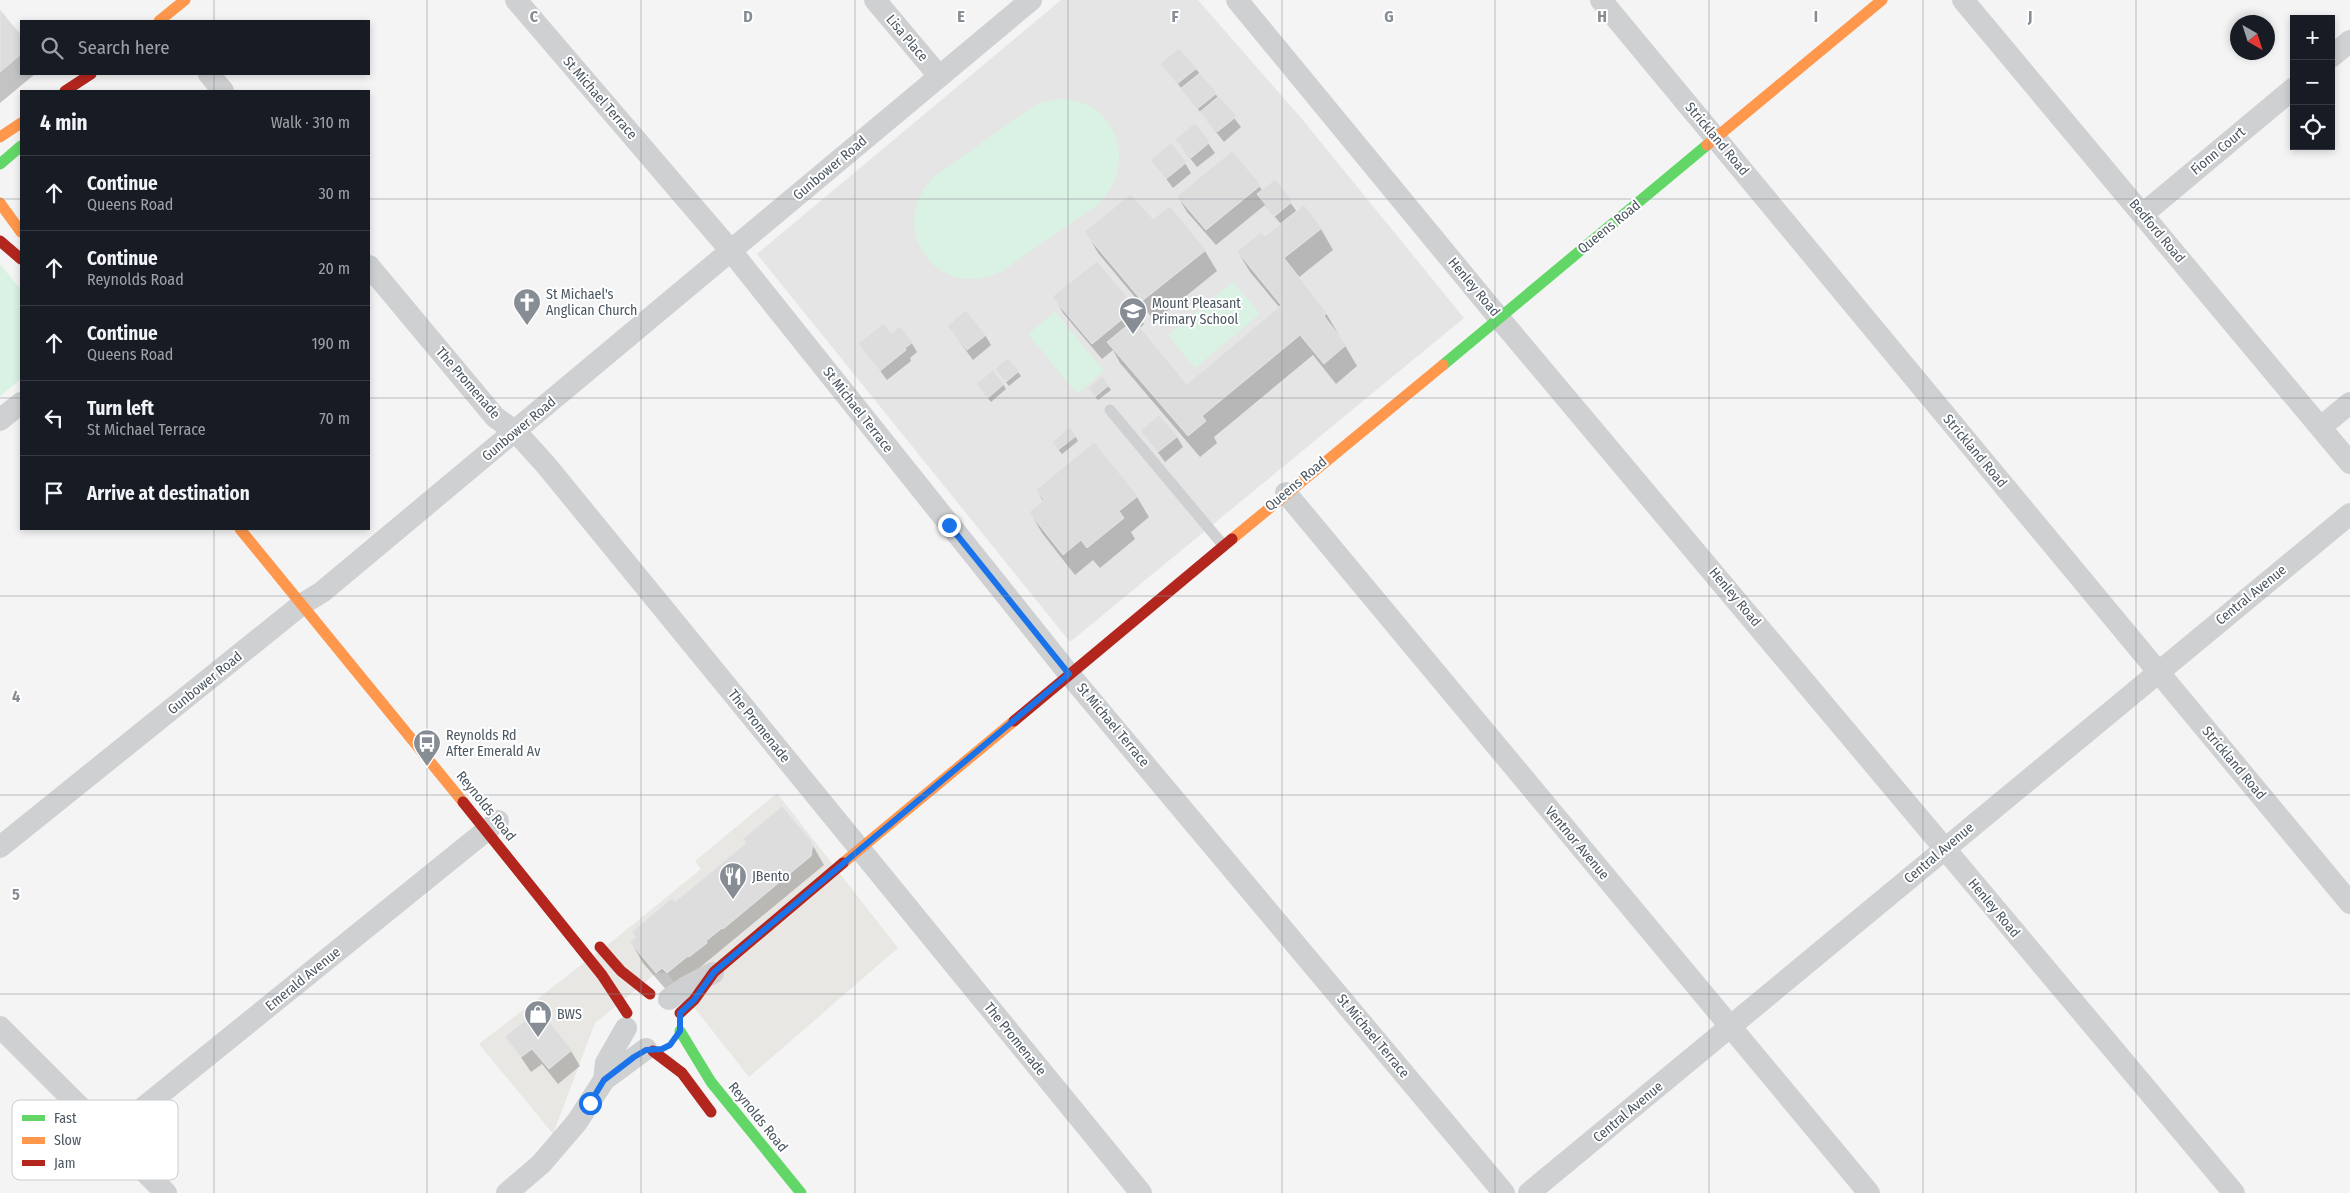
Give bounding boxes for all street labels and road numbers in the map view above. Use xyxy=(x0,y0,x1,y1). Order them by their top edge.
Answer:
street label: Lisa Place xyxy=(882,11,932,65)
street label: St Michael Terrace xyxy=(560,53,641,143)
street label: Strickland Road xyxy=(1682,99,1752,179)
street label: Fionn Court xyxy=(2187,123,2249,179)
street label: Gunbower Road xyxy=(790,132,870,204)
street label: Bedford Road xyxy=(2125,196,2189,266)
street label: Queens Road xyxy=(1574,197,1644,257)
street label: Henley Road xyxy=(1444,254,1504,320)
street label: The Promenade xyxy=(432,344,504,422)
street label: St Michael Terrace xyxy=(819,364,897,456)
street label: Gunbower Road xyxy=(479,393,559,465)
street label: Strickland Road xyxy=(1940,411,2010,491)
street label: Queens Road xyxy=(1262,453,1330,515)
street label: Central Avenue xyxy=(2212,561,2290,629)
street label: Henley Road xyxy=(1705,564,1765,630)
street label: Gunbower Road xyxy=(164,648,246,718)
street label: St Michael Terrace xyxy=(1073,680,1153,770)
street label: The Promenade xyxy=(724,686,794,766)
street label: Strickland Road xyxy=(2199,723,2269,803)
street label: Reynolds Road xyxy=(453,768,519,844)
street label: Ventnor Avenue xyxy=(1541,803,1613,883)
street label: Central Avenue xyxy=(1901,819,1977,887)
street label: Henley Road xyxy=(1964,875,2024,941)
street label: Emerald Avenue xyxy=(262,943,344,1014)
street label: St Michael Terrace xyxy=(1333,991,1413,1081)
street label: The Promenade xyxy=(980,999,1050,1079)
street label: Central Avenue xyxy=(1590,1078,1666,1146)
street label: Reynolds Road xyxy=(725,1079,791,1155)

